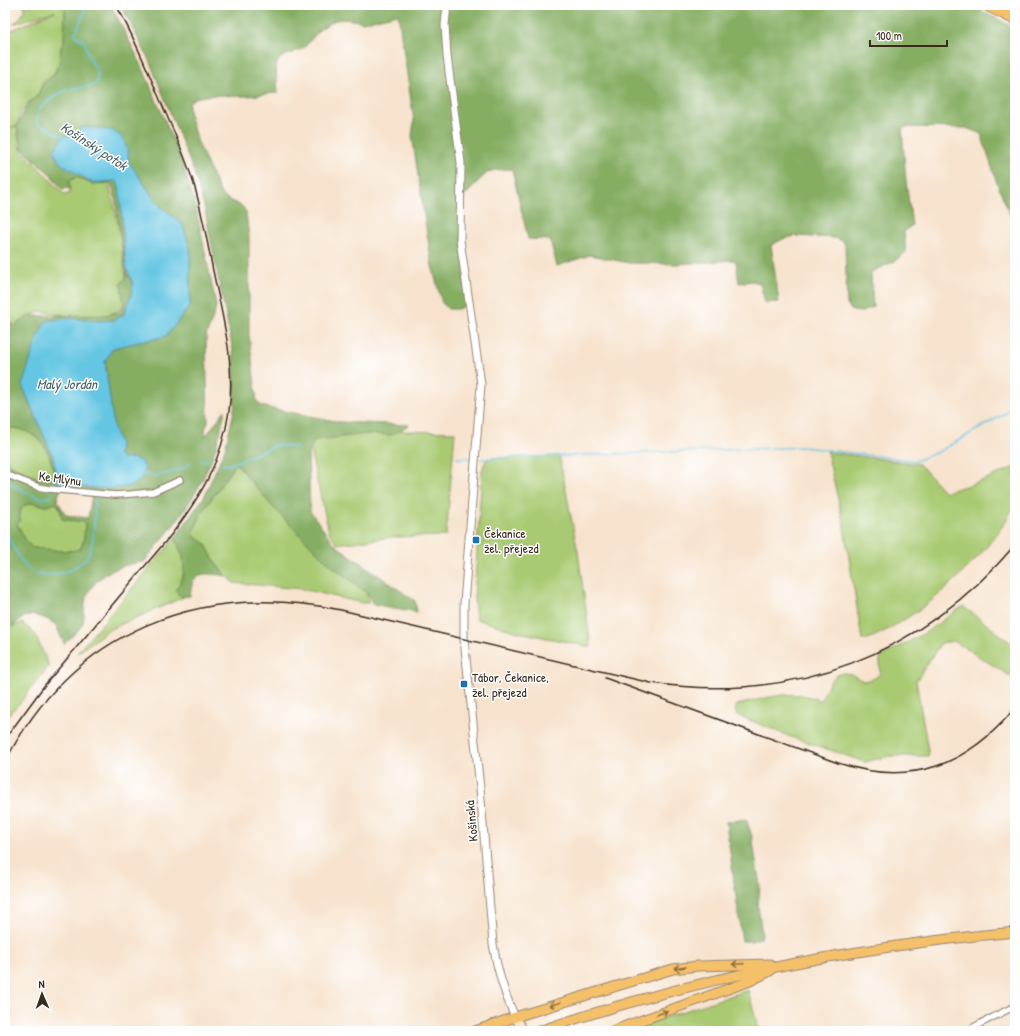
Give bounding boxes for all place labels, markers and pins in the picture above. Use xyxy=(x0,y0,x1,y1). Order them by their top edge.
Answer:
place label: Čekanice žel. přejezd xyxy=(484,524,539,557)
marker: Čekanice žel. přejezd xyxy=(471,535,481,545)
place label: Tábor, Čekanice, žel. přejezd xyxy=(472,668,549,701)
marker: Tábor, Čekanice, žel. přejezd xyxy=(459,679,469,689)

